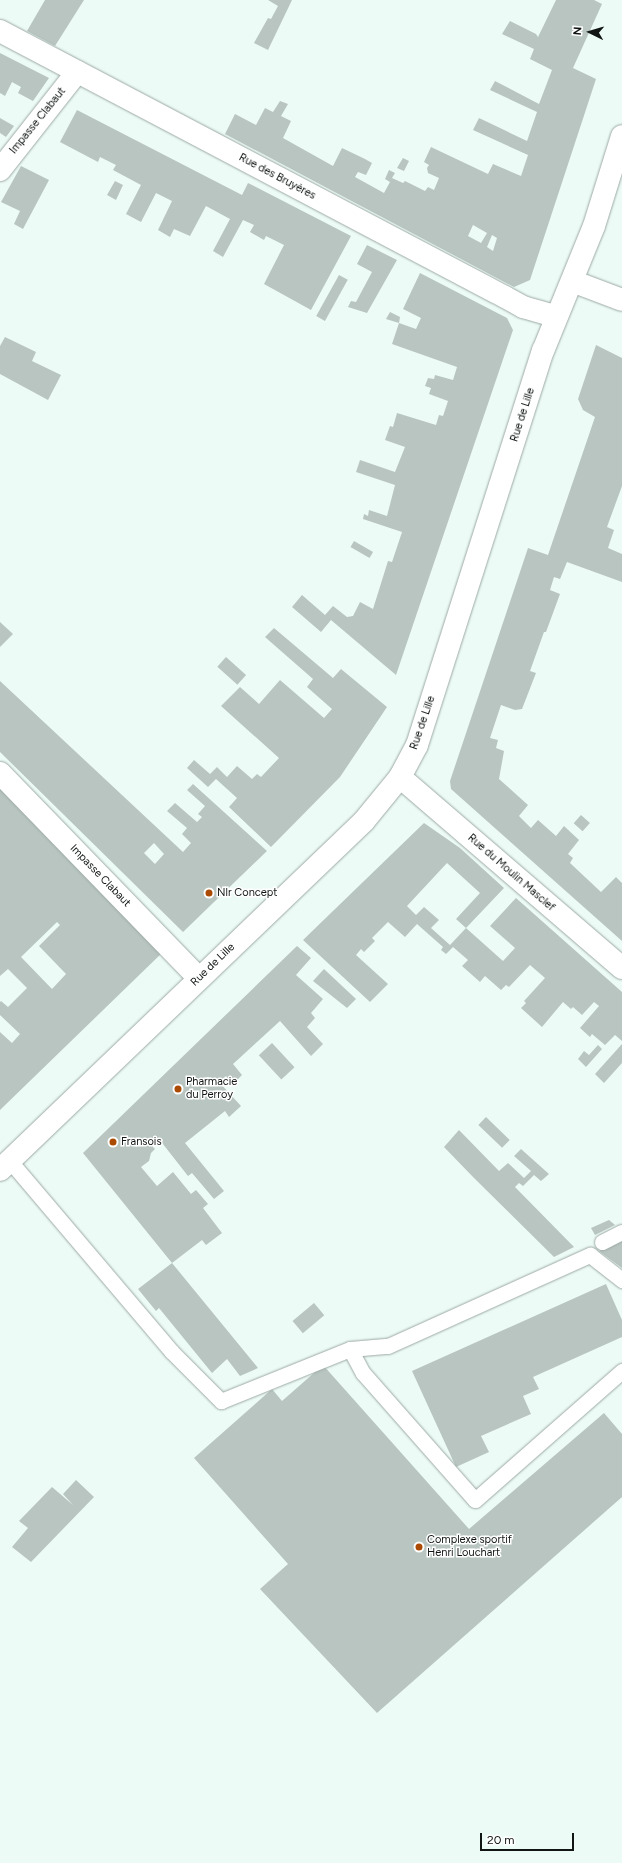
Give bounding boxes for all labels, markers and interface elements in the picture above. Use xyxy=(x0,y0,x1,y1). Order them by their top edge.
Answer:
north arrow xyxy=(570,12,610,52)
text: N xyxy=(571,26,584,36)
street label: Impasse Clabaut xyxy=(7,85,69,157)
street label: Rue des Bruyères xyxy=(236,151,318,203)
street label: Rue de Lille xyxy=(508,386,538,444)
street label: Rue de Lille xyxy=(408,694,438,752)
street label: Rue du Moulin Masclef xyxy=(465,832,557,914)
street label: Impasse Clabaut xyxy=(67,842,133,910)
place label: Nlr Concept xyxy=(217,886,277,900)
marker: Nlr Concept xyxy=(204,888,214,898)
street label: Rue de Lille xyxy=(188,941,238,989)
place label: Pharmacie du Perroy xyxy=(186,1076,237,1102)
marker: Pharmacie du Perroy xyxy=(173,1084,183,1094)
place label: Fransois xyxy=(121,1135,162,1149)
marker: Fransois xyxy=(108,1137,118,1147)
place label: Complexe sportif Henri Louchart xyxy=(427,1534,512,1560)
marker: Complexe sportif Henri Louchart xyxy=(414,1542,424,1552)
scale bar xyxy=(482,1825,576,1851)
text: 20 m xyxy=(487,1833,515,1847)

